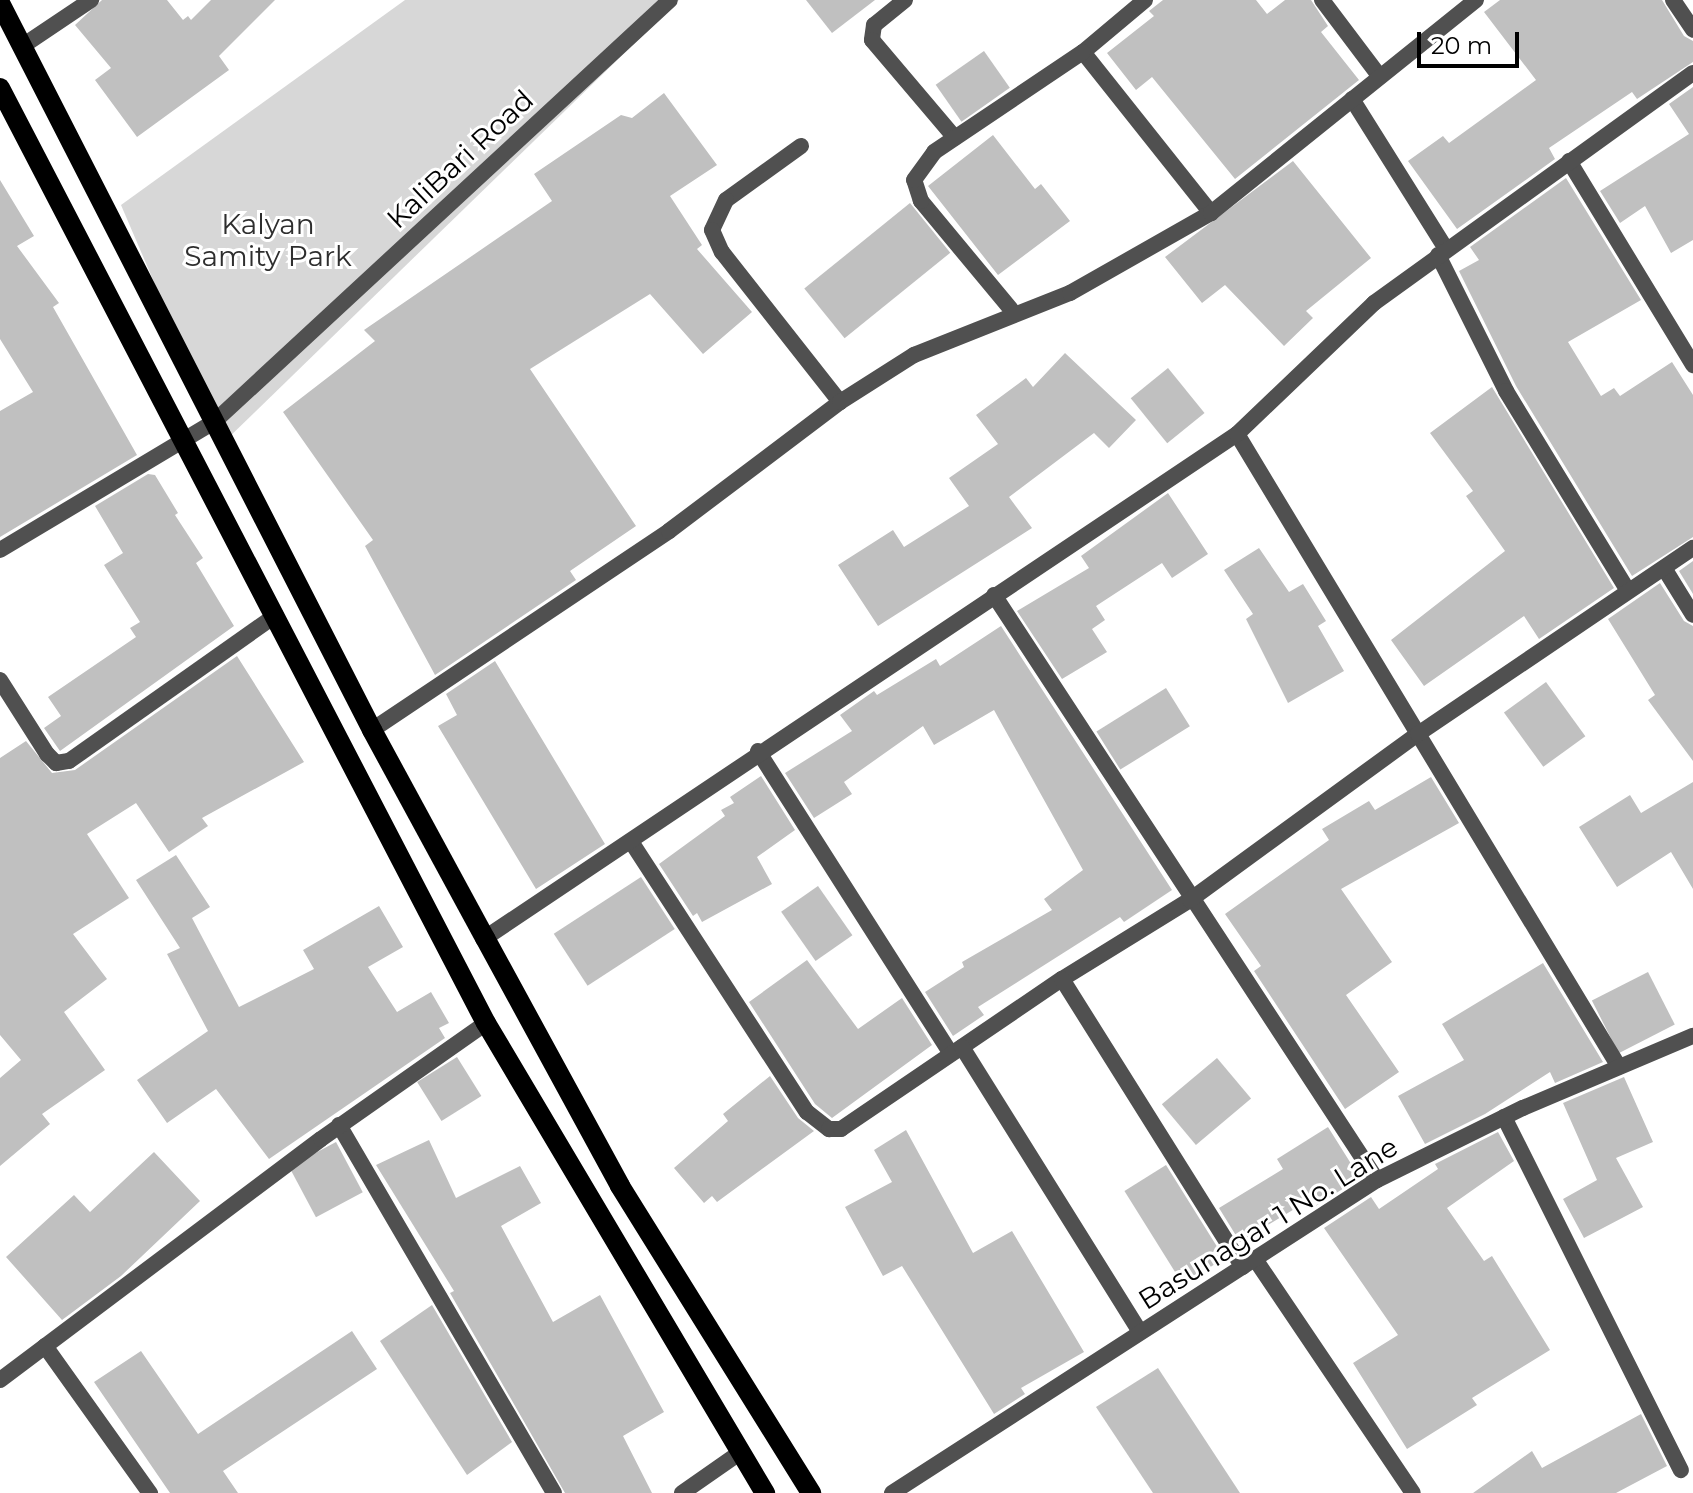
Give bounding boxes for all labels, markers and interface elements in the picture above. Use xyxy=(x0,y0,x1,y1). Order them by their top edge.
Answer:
scale bar xyxy=(1421,16,1523,66)
text: 20 m xyxy=(1431,31,1492,60)
street label: KaliBari Road xyxy=(380,83,540,235)
park label: Kalyan Samity Park xyxy=(184,207,352,273)
street label: Basunagar 1 No. Lane xyxy=(1132,1129,1404,1317)

